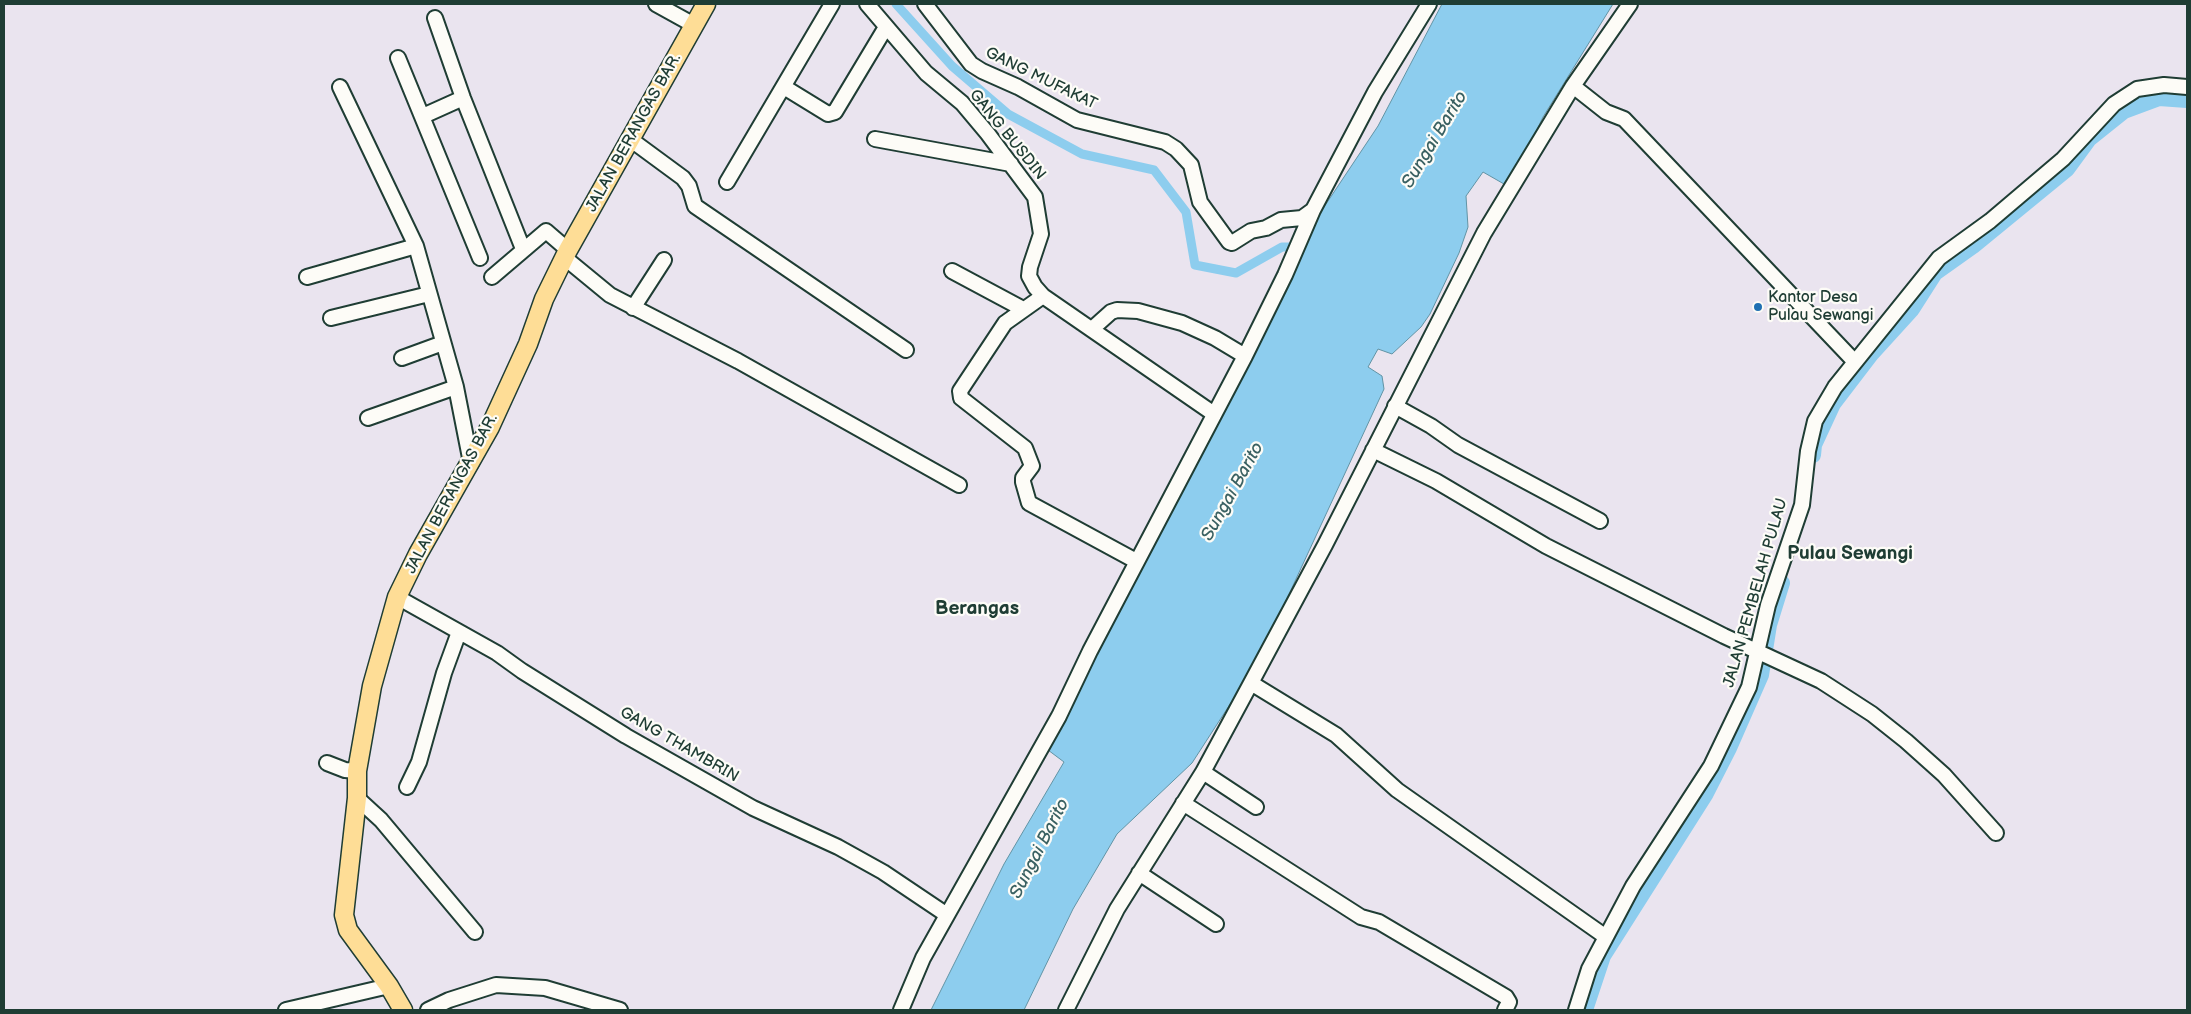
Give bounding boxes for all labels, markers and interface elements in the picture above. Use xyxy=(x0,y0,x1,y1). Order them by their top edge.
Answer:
street label: GANG MUFAKAT xyxy=(982,44,1100,114)
street label: JALAN BERANGAS BAR. xyxy=(582,50,686,216)
street label: GANG BUSDIN xyxy=(965,86,1049,184)
water label: Sungai Barito xyxy=(1398,87,1472,193)
place label: Kantor Desa Pulau Sewangi xyxy=(1768,288,1874,326)
marker: Kantor Desa Pulau Sewangi xyxy=(1752,301,1764,313)
street label: JALAN BERANGAS BAR. xyxy=(402,411,502,577)
water label: Sungai Barito xyxy=(1197,439,1269,545)
street label: JALAN PEMBELAH PULAU xyxy=(1720,496,1792,690)
district label: Pulau Sewangi xyxy=(1787,543,1913,565)
district label: Berangas xyxy=(935,598,1019,620)
street label: GANG THAMBRIN xyxy=(616,703,742,787)
water label: Sungai Barito xyxy=(1006,795,1074,903)

